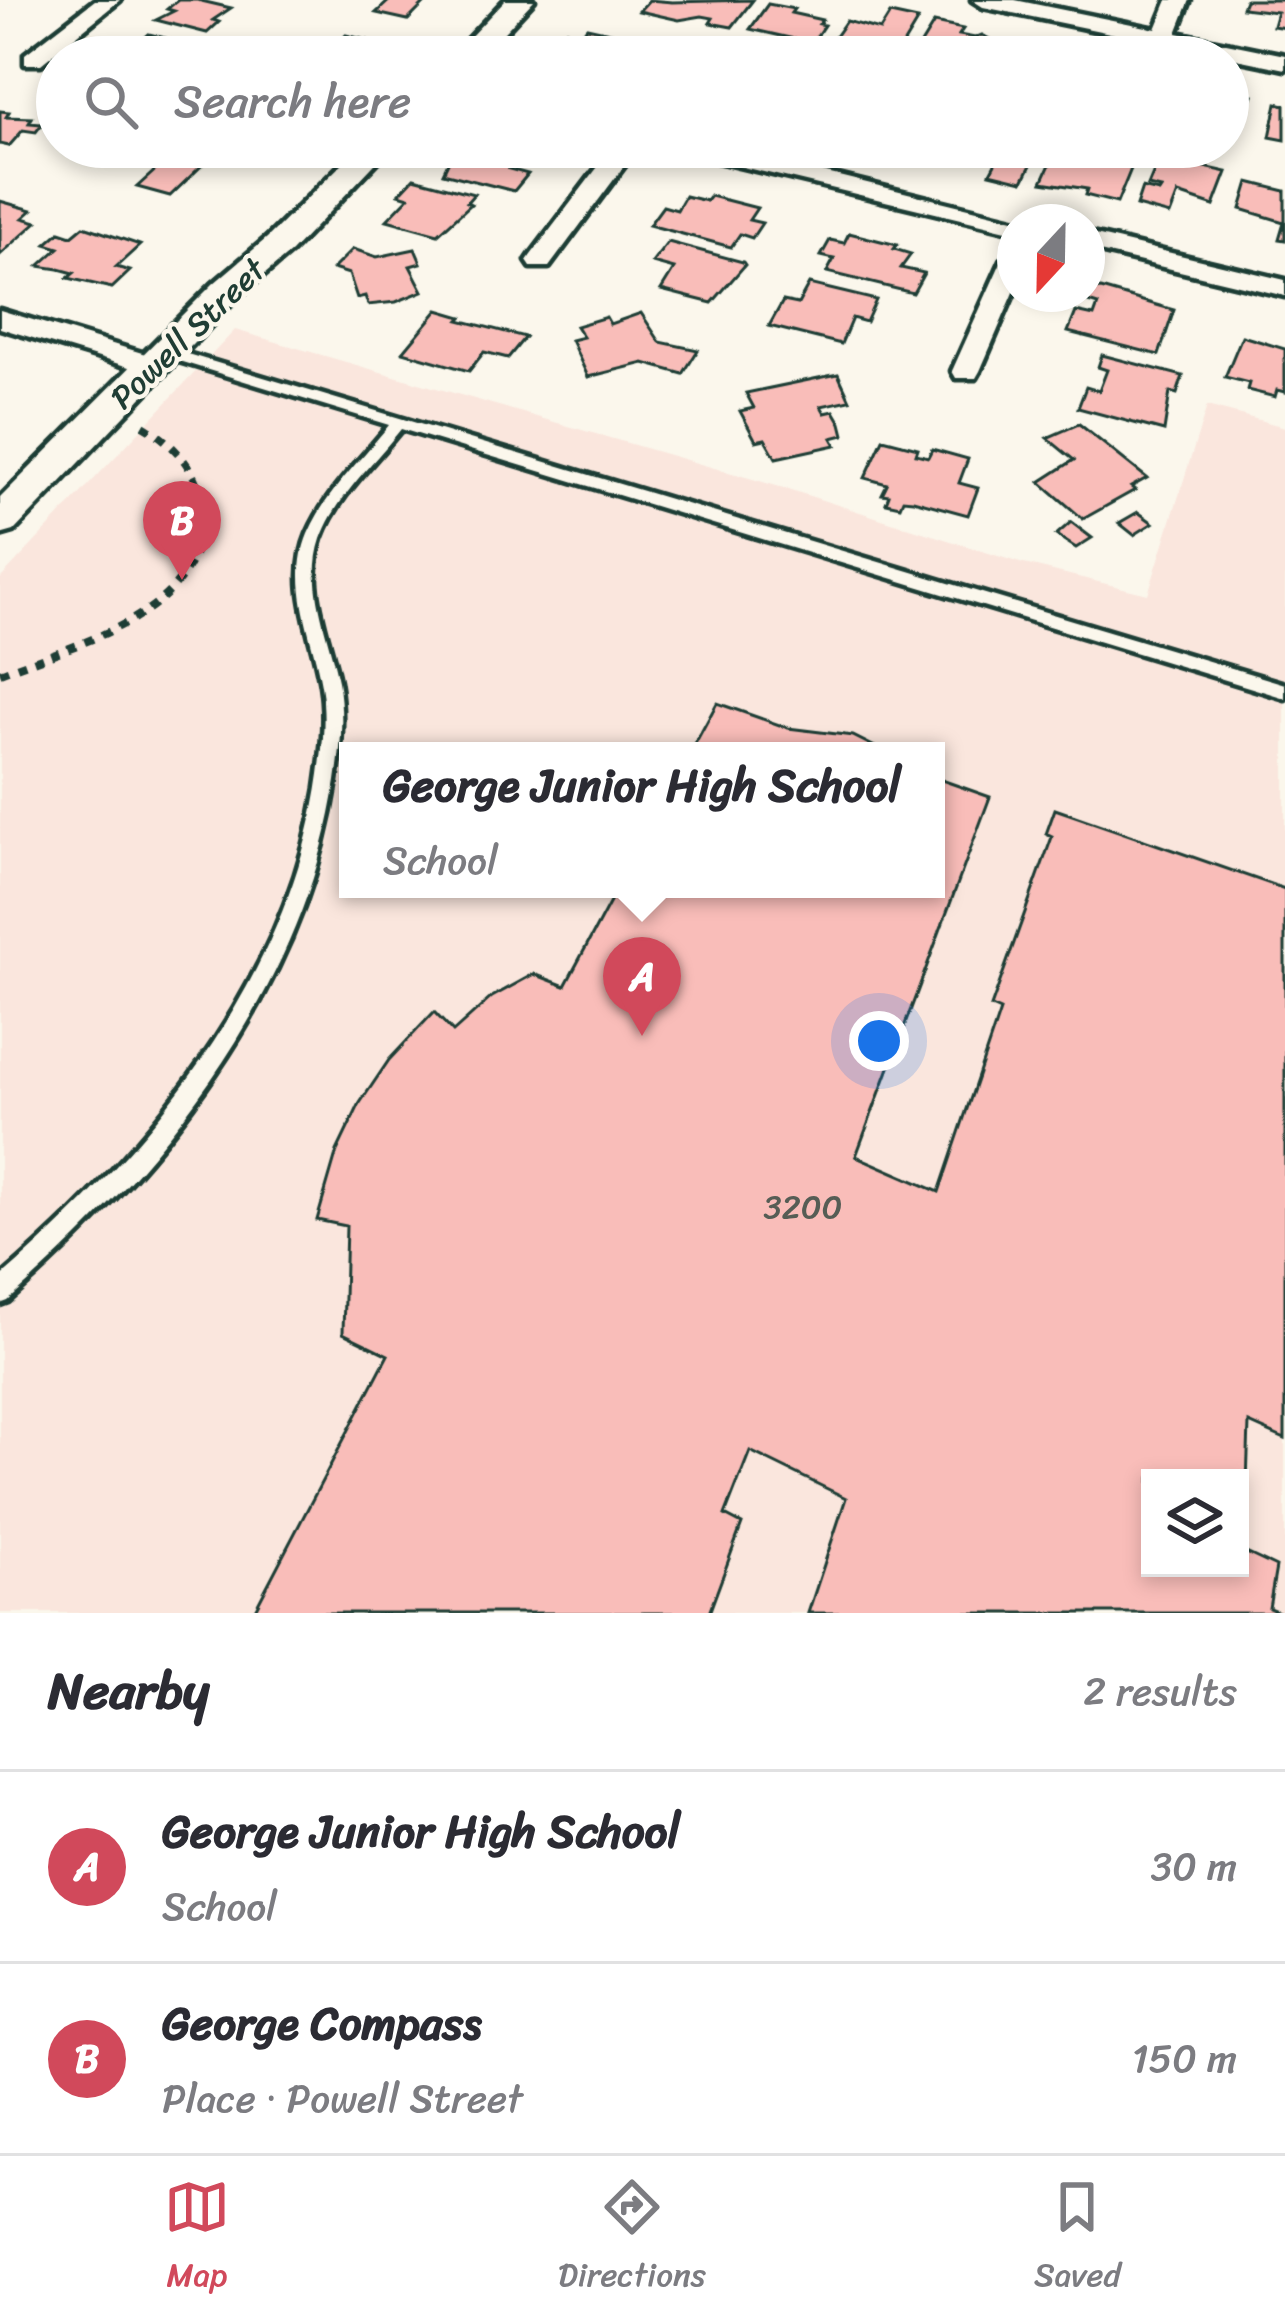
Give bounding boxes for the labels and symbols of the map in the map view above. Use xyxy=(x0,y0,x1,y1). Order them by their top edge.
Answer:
north arrow xyxy=(997,204,1105,312)
street label: Powell Street xyxy=(96,242,281,424)
pin: B xyxy=(143,481,221,580)
pin: A xyxy=(603,937,681,1036)
your location xyxy=(849,1011,909,1071)
house number: 3200 xyxy=(764,1178,842,1236)

